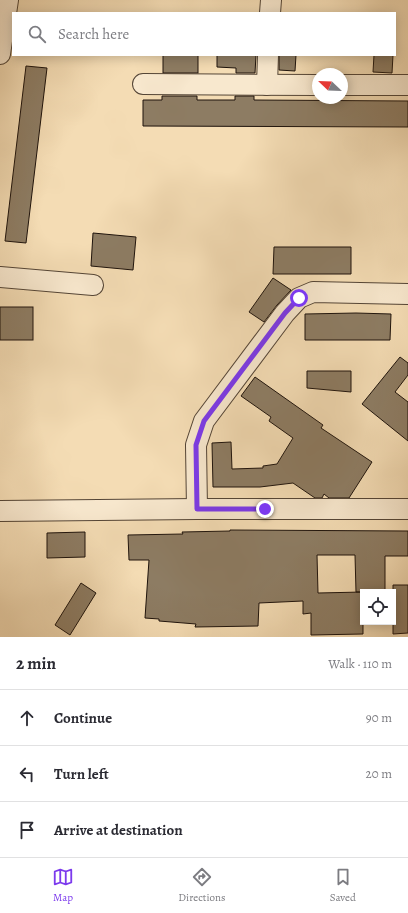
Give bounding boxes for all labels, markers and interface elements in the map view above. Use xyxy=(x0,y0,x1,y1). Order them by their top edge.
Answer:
search box xyxy=(12,12,396,56)
icon: search xyxy=(26,23,48,45)
text: Search here xyxy=(58,24,129,44)
north arrow xyxy=(312,68,348,104)
route start xyxy=(290,289,308,307)
route end xyxy=(256,500,274,518)
map controls xyxy=(360,589,396,625)
button: locate xyxy=(360,589,396,625)
text: 2 min xyxy=(16,652,56,675)
text: Walk · 110 m xyxy=(328,655,392,672)
icon: ahead xyxy=(16,707,38,729)
text: Continue xyxy=(54,708,112,728)
text: 90 m xyxy=(366,709,392,726)
icon: left xyxy=(16,763,38,785)
text: Turn left xyxy=(54,764,109,784)
text: 20 m xyxy=(366,765,392,782)
icon: arrive xyxy=(16,819,38,841)
text: Arrive at destination xyxy=(54,820,183,840)
tab: Map xyxy=(52,866,74,905)
tab: Directions xyxy=(178,866,226,905)
tab: Saved xyxy=(330,866,356,905)

